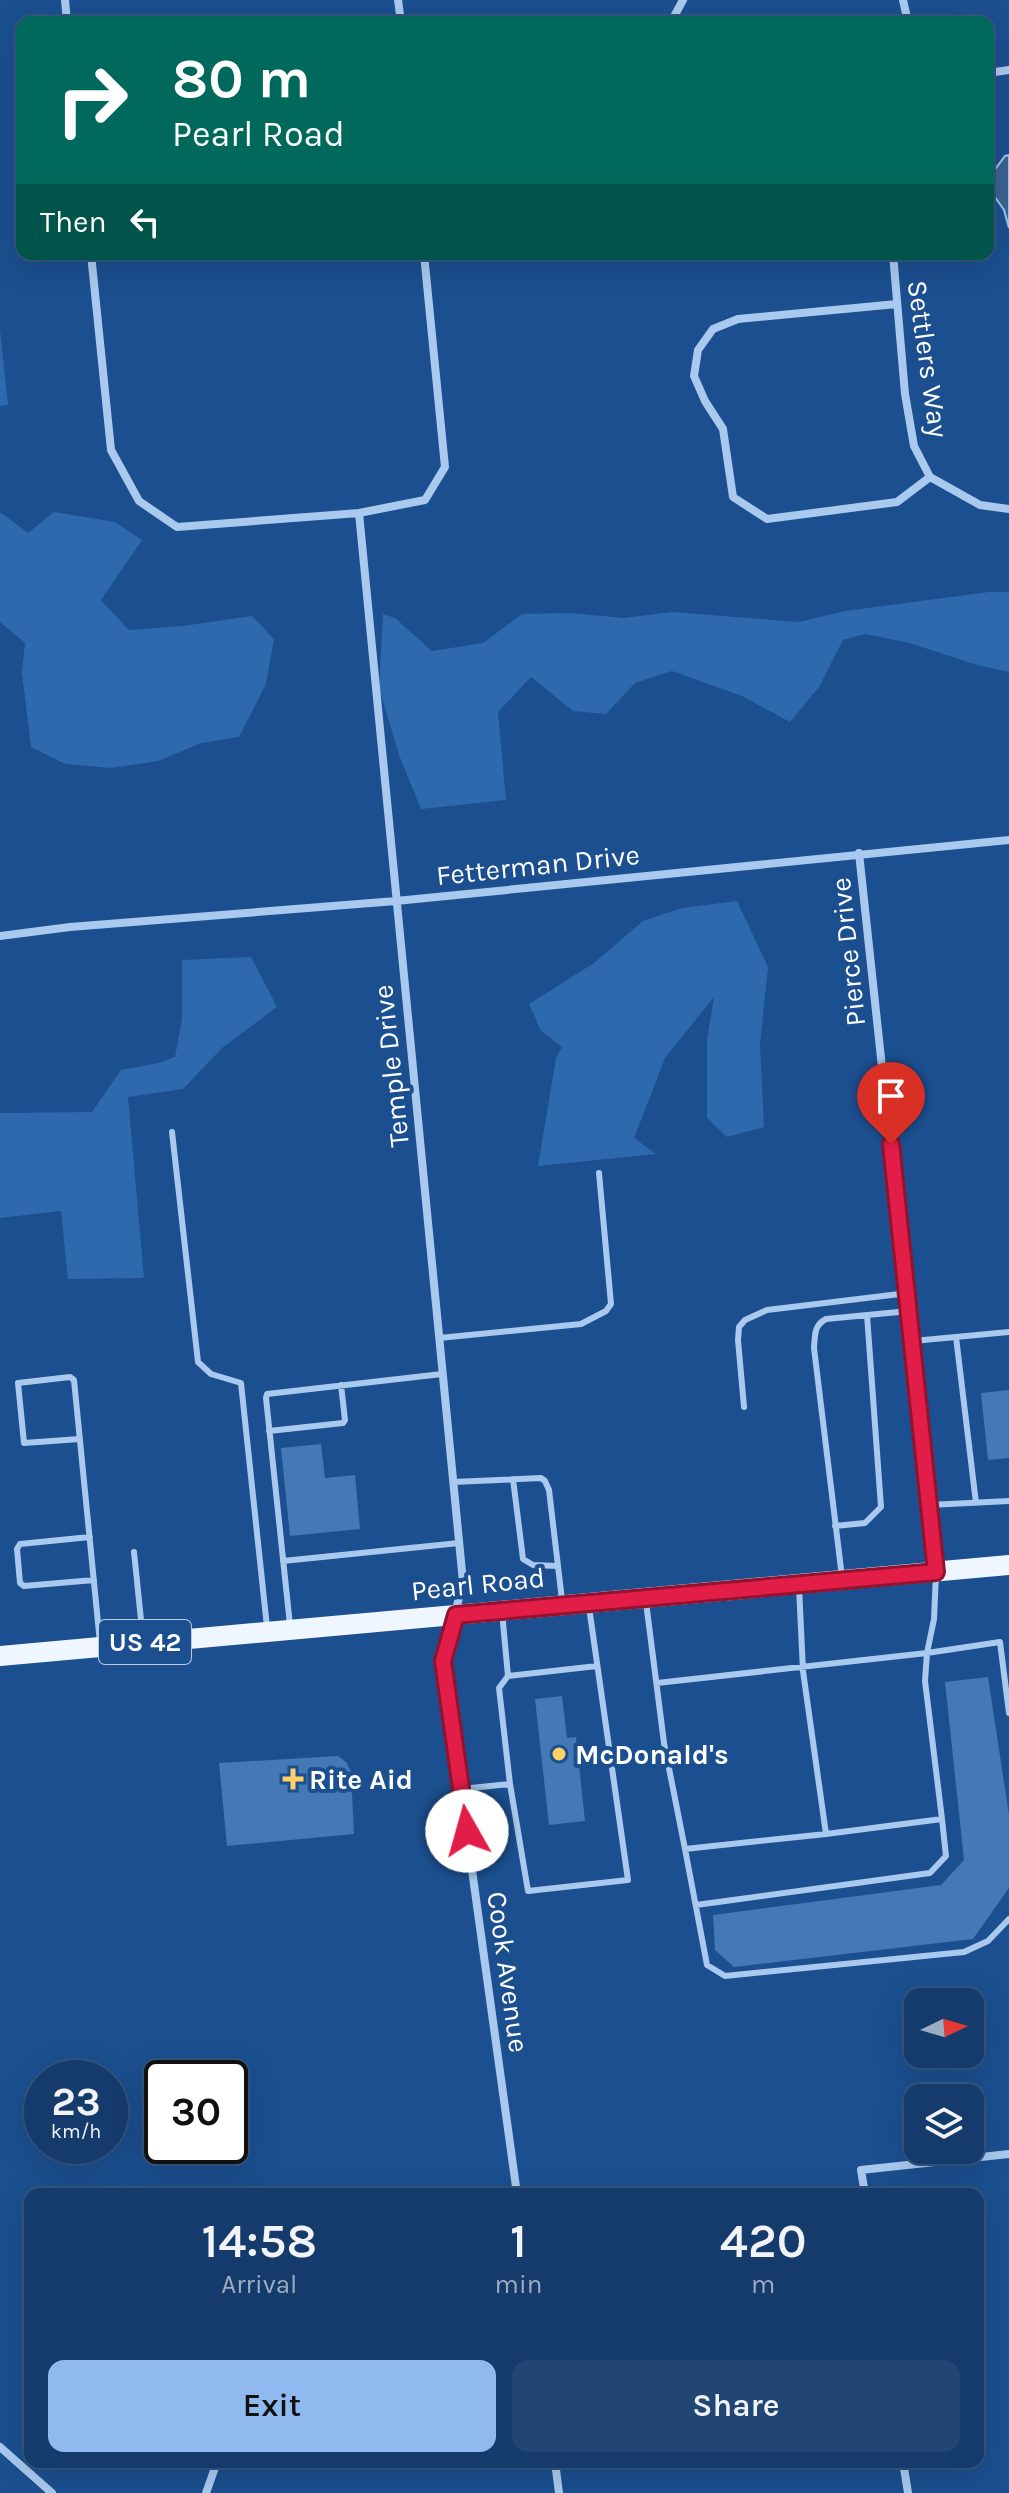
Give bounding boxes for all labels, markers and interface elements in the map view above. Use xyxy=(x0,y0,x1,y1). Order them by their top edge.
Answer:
text: 80 m xyxy=(172,46,311,111)
icon: right xyxy=(40,48,144,152)
text: Pearl Road xyxy=(172,113,345,155)
icon: left xyxy=(123,200,167,244)
text: Then xyxy=(40,204,107,240)
street label: Settlers Way xyxy=(901,278,955,440)
street label: Fetterman Drive xyxy=(435,838,641,892)
street label: Pierce Drive xyxy=(824,876,872,1028)
street label: Temple Drive xyxy=(366,983,416,1149)
pin xyxy=(857,1062,925,1144)
icon: arrive xyxy=(869,1074,913,1118)
street label: Pearl Road xyxy=(409,1561,547,1607)
road number: US 42 xyxy=(99,1620,191,1664)
place label: McDonald's xyxy=(575,1738,729,1771)
marker: McDonald's xyxy=(550,1745,568,1763)
place label: Rite Aid xyxy=(309,1763,413,1796)
marker: Rite Aid xyxy=(284,1770,302,1788)
position arrow xyxy=(425,1789,509,1873)
street label: Cook Avenue xyxy=(480,1889,536,2055)
north arrow xyxy=(904,1988,984,2068)
map controls xyxy=(904,1988,984,2164)
speed limit sign: 30 xyxy=(144,2060,248,2164)
text: 23 xyxy=(51,2078,101,2125)
button: layers xyxy=(904,2084,984,2164)
text: km/h xyxy=(51,2120,101,2143)
text: 14:58 xyxy=(202,2213,317,2269)
text: 1 xyxy=(510,2213,527,2269)
text: 420 xyxy=(720,2213,807,2269)
text: Arrival xyxy=(221,2269,297,2300)
text: min xyxy=(495,2269,542,2300)
text: m xyxy=(751,2269,775,2300)
button: Exit xyxy=(48,2360,496,2452)
button: Share xyxy=(512,2360,960,2452)

